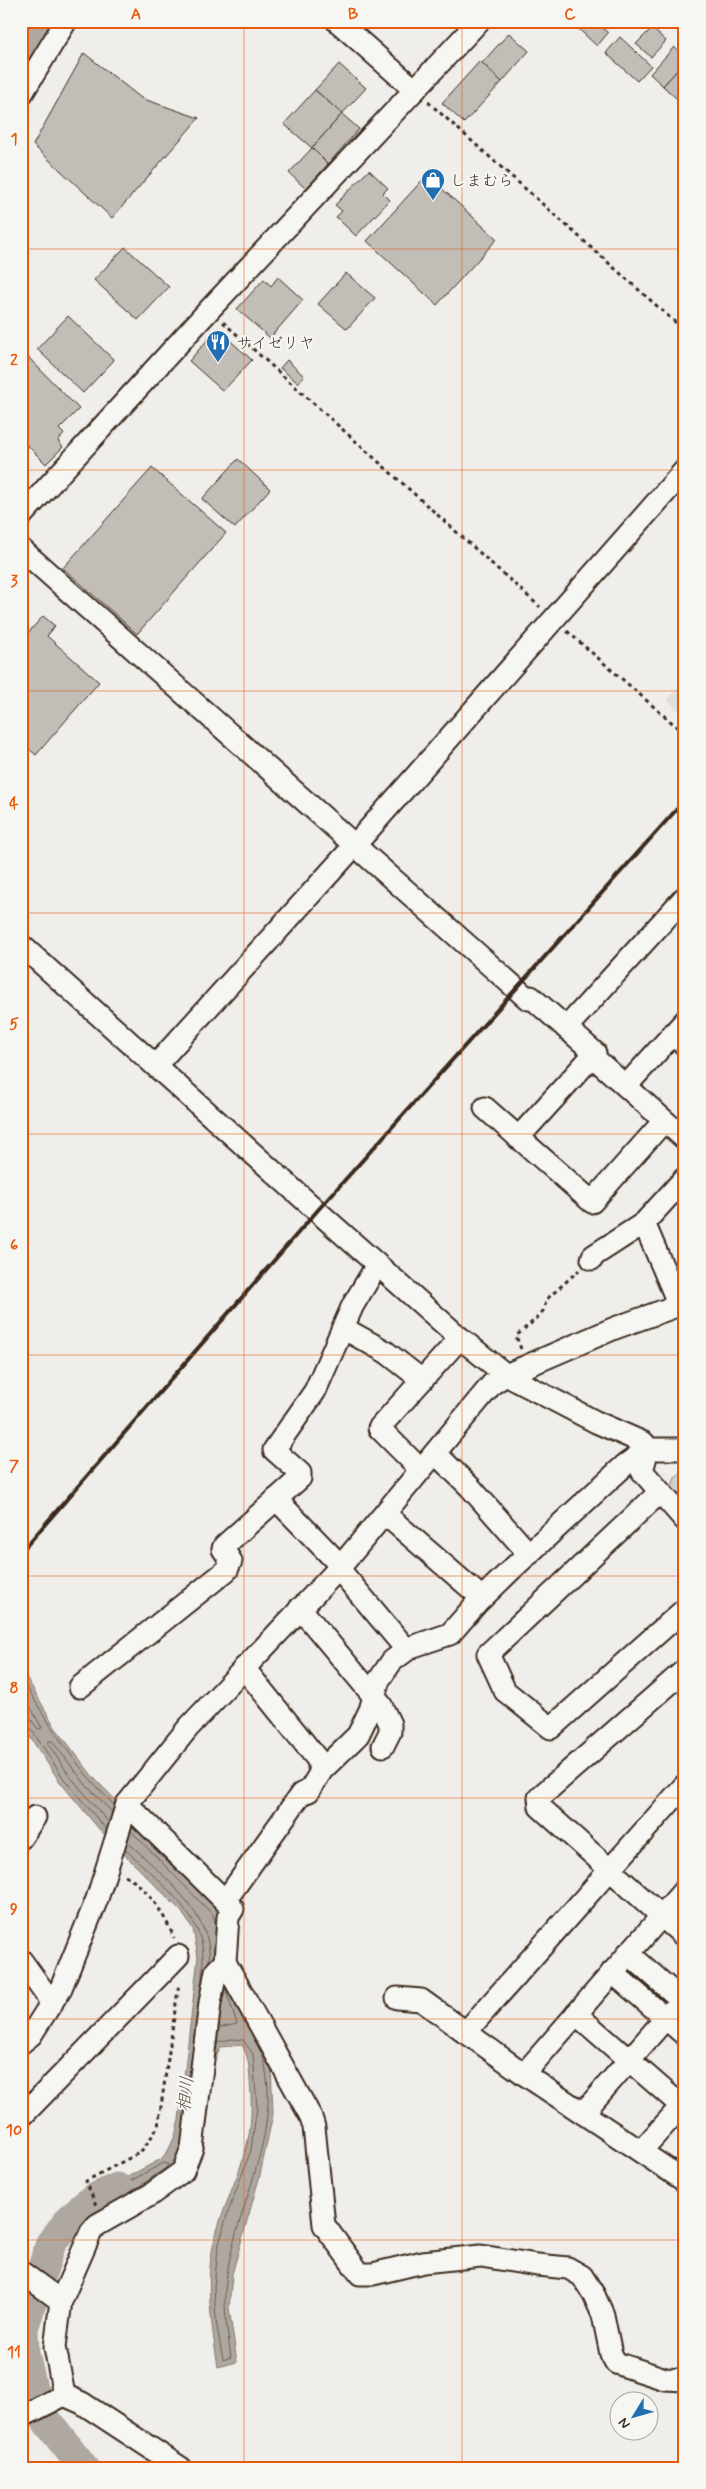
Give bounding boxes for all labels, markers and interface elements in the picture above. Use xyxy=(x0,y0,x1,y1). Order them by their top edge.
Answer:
text: A xyxy=(131,4,141,25)
text: B xyxy=(348,4,358,25)
text: C xyxy=(564,4,576,25)
text: 1 xyxy=(10,129,18,150)
shop icon: しまむら xyxy=(420,167,446,201)
place label: しまむら xyxy=(450,171,514,192)
restaurant icon: サイゼリヤ xyxy=(205,329,231,363)
place label: サイゼリヤ xyxy=(236,333,315,354)
text: 2 xyxy=(10,350,18,371)
text: 3 xyxy=(10,571,18,592)
text: 4 xyxy=(9,793,19,814)
text: 5 xyxy=(9,1014,19,1035)
text: 6 xyxy=(10,1235,18,1256)
text: 7 xyxy=(9,1456,19,1477)
text: 8 xyxy=(9,1678,19,1699)
text: 9 xyxy=(10,1899,18,1920)
water label: 相川 xyxy=(172,2075,200,2113)
text: 10 xyxy=(6,2120,22,2141)
text: 11 xyxy=(7,2342,21,2363)
north arrow xyxy=(608,2392,658,2442)
text: N xyxy=(614,2414,634,2432)

